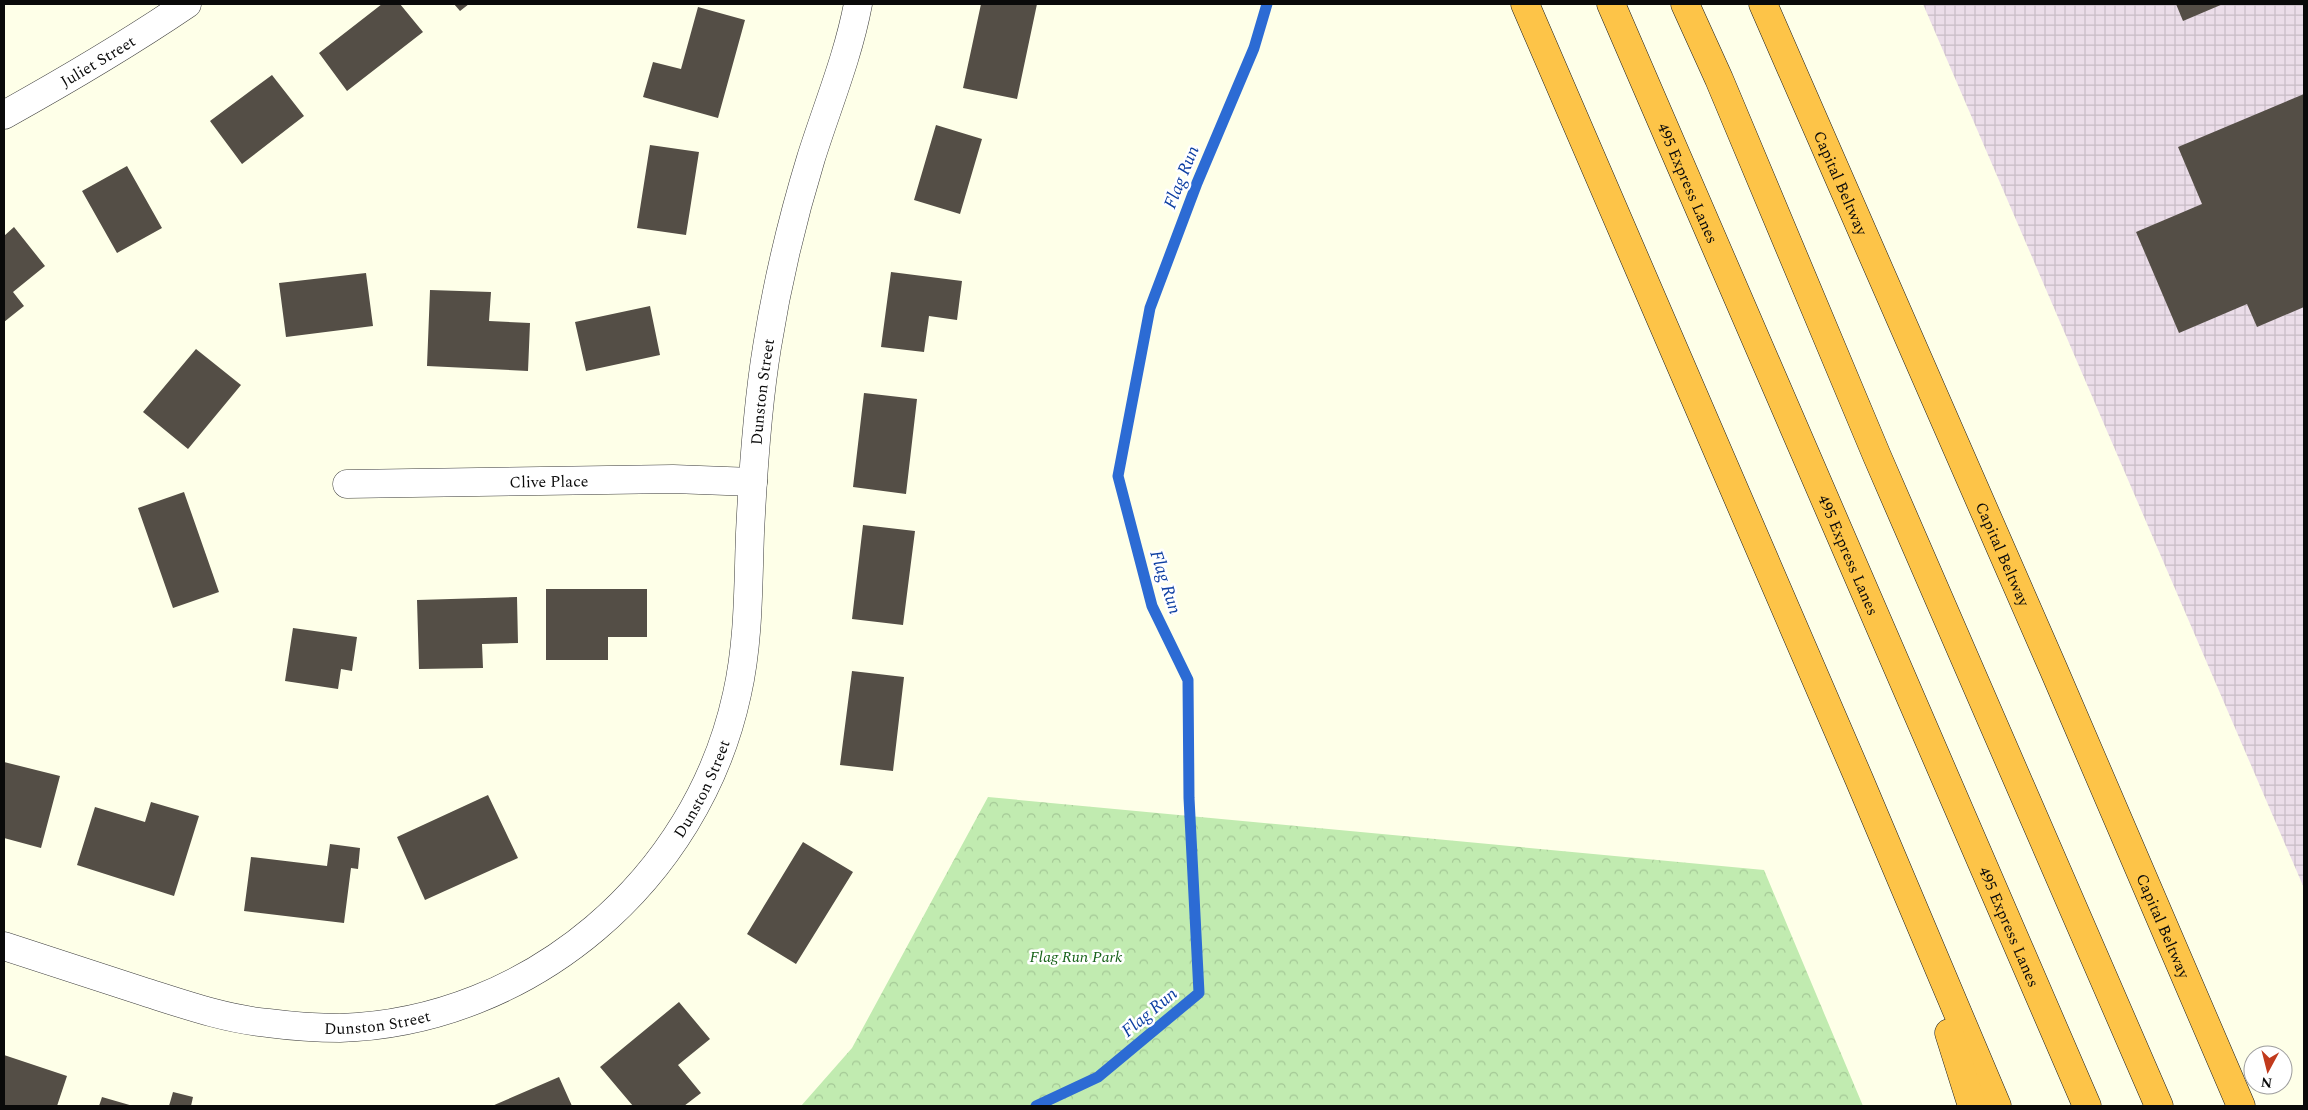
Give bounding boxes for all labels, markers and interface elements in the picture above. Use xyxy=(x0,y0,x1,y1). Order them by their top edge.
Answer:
street label: Juliet Street xyxy=(56,29,141,94)
street label: 495 Express Lanes xyxy=(1651,119,1724,248)
street label: Capital Beltway xyxy=(1807,127,1874,240)
water label: Flag Run xyxy=(1157,141,1207,213)
street label: Dunston Street xyxy=(744,336,781,446)
street label: Clive Place xyxy=(509,469,589,495)
street label: 495 Express Lanes xyxy=(1811,491,1885,619)
street label: Capital Beltway xyxy=(1969,498,2036,612)
water label: Flag Run xyxy=(1142,547,1189,618)
street label: Dunston Street xyxy=(668,736,737,843)
street label: 495 Express Lanes xyxy=(1972,863,2045,991)
street label: Capital Beltway xyxy=(2130,870,2196,984)
park label: Flag Run Park xyxy=(1030,945,1123,969)
water label: Flag Run xyxy=(1115,980,1184,1044)
street label: Dunston Street xyxy=(324,1004,433,1041)
north arrow xyxy=(2243,1045,2293,1095)
text: N xyxy=(2260,1071,2273,1094)

